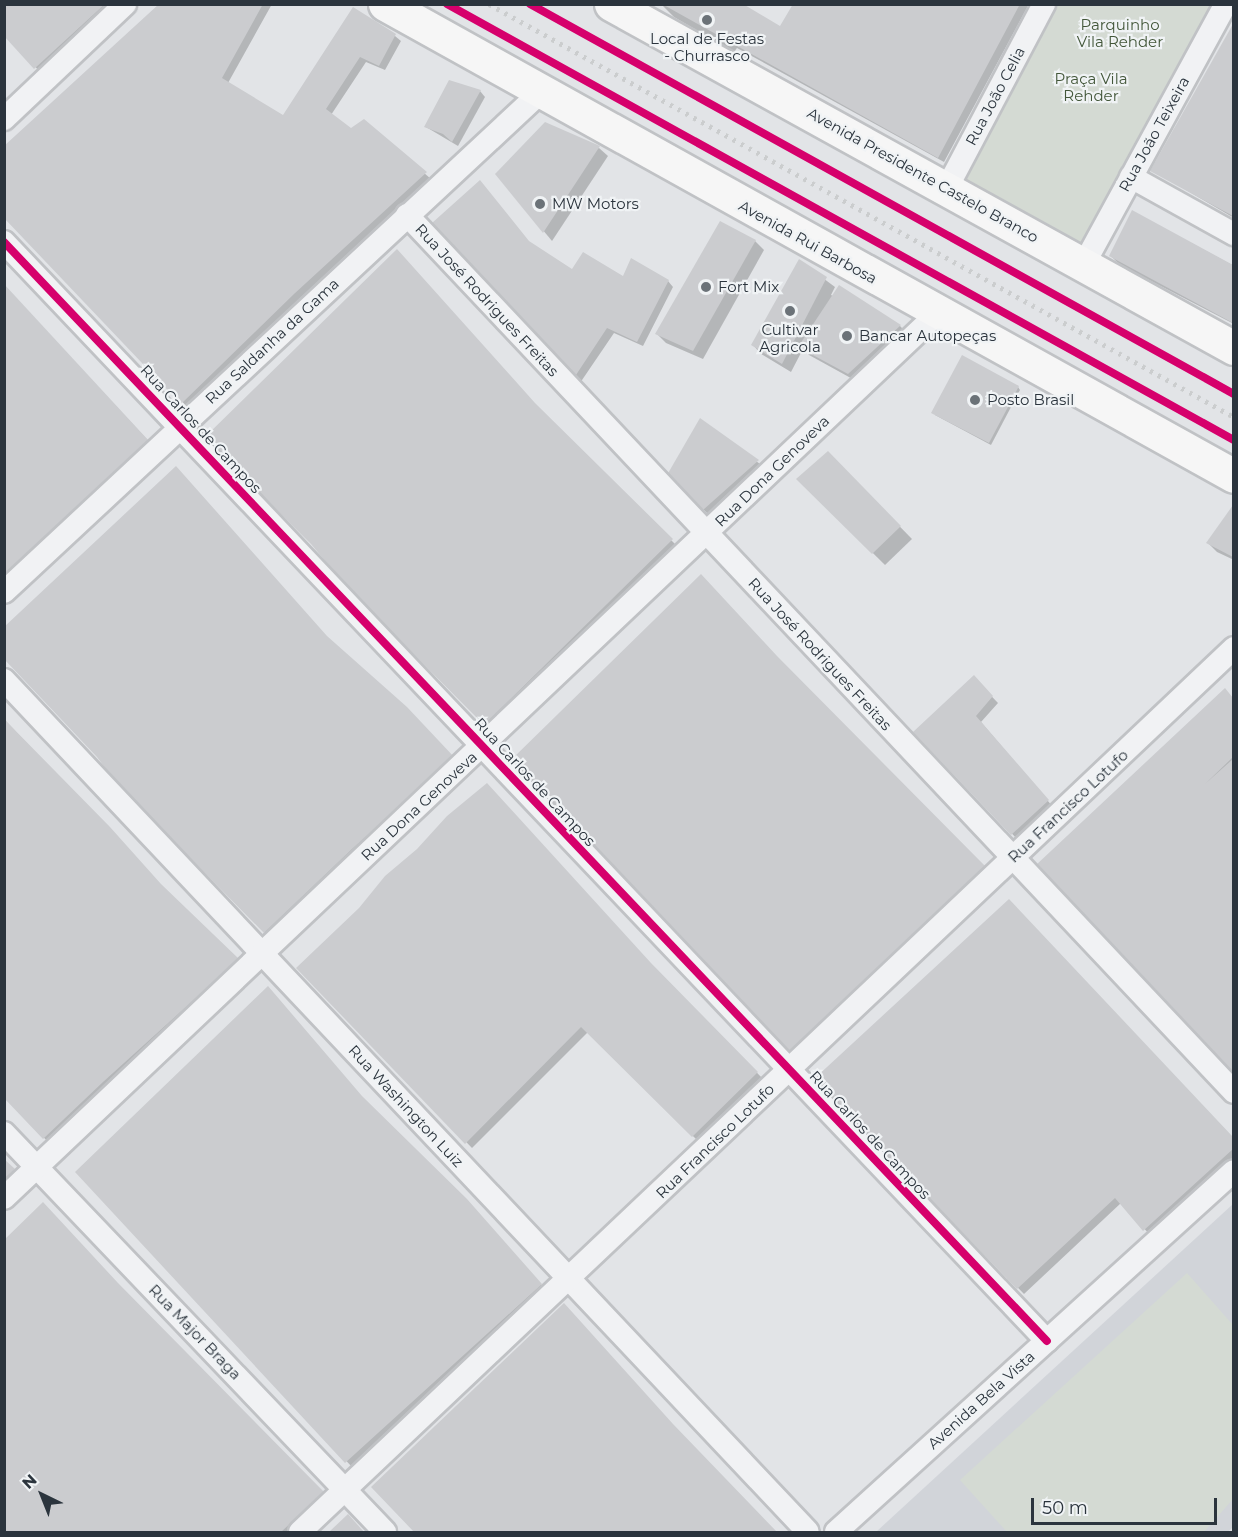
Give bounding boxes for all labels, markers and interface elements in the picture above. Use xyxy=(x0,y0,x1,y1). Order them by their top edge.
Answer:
marker: Local de Festas - Churrasco xyxy=(700,13,714,27)
park label: Parquinho Vila Rehder xyxy=(1077,15,1163,50)
place label: Local de Festas - Churrasco xyxy=(650,29,764,64)
street label: Rua João Celia xyxy=(961,44,1029,148)
park label: Praça Vila Rehder xyxy=(1054,69,1128,104)
street label: Rua João Teixeira xyxy=(1115,73,1193,195)
street label: Avenida Presidente Castelo Branco xyxy=(804,104,1042,246)
place label: MW Motors xyxy=(552,195,639,213)
marker: MW Motors xyxy=(533,197,547,211)
street label: Avenida Rui Barbosa xyxy=(736,197,880,287)
street label: Rua José Rodrigues Freitas xyxy=(412,220,562,380)
street label: Rua Saldanha da Gama xyxy=(201,274,343,408)
place label: Fort Mix xyxy=(718,278,779,296)
marker: Fort Mix xyxy=(699,280,713,294)
marker: Cultivar Agricola xyxy=(783,304,797,318)
place label: Cultivar Agricola xyxy=(759,320,821,355)
place label: Bancar Autopeças xyxy=(859,327,996,345)
marker: Bancar Autopeças xyxy=(840,329,854,343)
street label: Rua Carlos de Campos xyxy=(137,361,265,497)
place label: Posto Brasil xyxy=(987,391,1074,409)
marker: Posto Brasil xyxy=(968,393,982,407)
street label: Rua Dona Genoveva xyxy=(711,412,833,530)
street label: Rua José Rodrigues Freitas xyxy=(745,574,895,734)
street label: Rua Carlos de Campos xyxy=(471,714,599,850)
street label: Rua Francisco Lotufo xyxy=(1004,746,1132,866)
street label: Rua Dona Genoveva xyxy=(357,748,481,864)
street label: Rua Washington Luiz xyxy=(345,1041,467,1171)
street label: Rua Carlos de Campos xyxy=(806,1067,934,1203)
street label: Rua Francisco Lotufo xyxy=(652,1080,778,1202)
street label: Rua Major Braga xyxy=(145,1281,245,1383)
street label: Avenida Bela Vista xyxy=(924,1347,1038,1453)
north arrow xyxy=(12,1465,72,1525)
text: N xyxy=(18,1470,41,1493)
scale bar xyxy=(1034,1486,1220,1524)
text: 50 m xyxy=(1042,1497,1088,1519)

